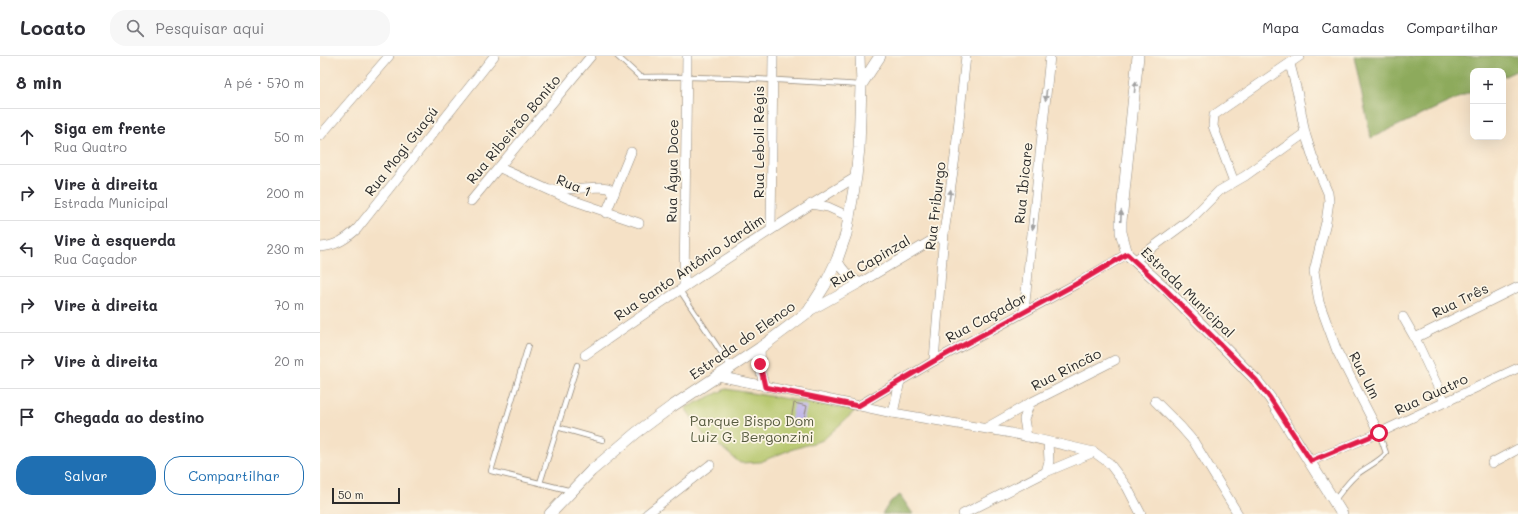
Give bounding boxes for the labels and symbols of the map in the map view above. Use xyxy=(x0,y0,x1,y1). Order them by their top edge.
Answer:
street label: Rua Ribeirão Bonito xyxy=(462,70,564,188)
one-way arrow xyxy=(1131,81,1138,93)
street label: Rua Leboli Régis xyxy=(749,86,768,198)
one-way arrow xyxy=(1042,89,1049,101)
street label: Rua Mogi Guaçú xyxy=(360,102,442,200)
street label: Rua Água Doce xyxy=(662,119,682,223)
street label: Rua Ibicare xyxy=(1009,141,1037,225)
street label: Rua Friburgo xyxy=(920,161,950,251)
street label: Rua 1 xyxy=(554,169,594,201)
one-way arrow xyxy=(947,189,953,201)
street label: Rua Santo Antônio Jardim xyxy=(610,209,768,325)
one-way arrow xyxy=(1118,210,1125,222)
one-way arrow xyxy=(1029,218,1036,230)
street label: Rua Capinzal xyxy=(827,230,913,292)
street label: Estrada Municipal xyxy=(1137,242,1239,342)
street label: Rua Três xyxy=(1429,278,1491,322)
street label: Rua Caçador xyxy=(942,288,1030,346)
street label: Estrada do Elenco xyxy=(685,296,799,384)
street label: Rua Rincão xyxy=(1028,343,1104,395)
street label: Rua Um xyxy=(1345,348,1385,402)
route end xyxy=(751,355,769,373)
street label: Rua Quatro xyxy=(1391,369,1471,419)
park label: Parque Bispo Dom Luiz G. Bergonzini xyxy=(690,411,814,446)
route start xyxy=(1370,424,1388,442)
scale bar xyxy=(332,486,400,505)

